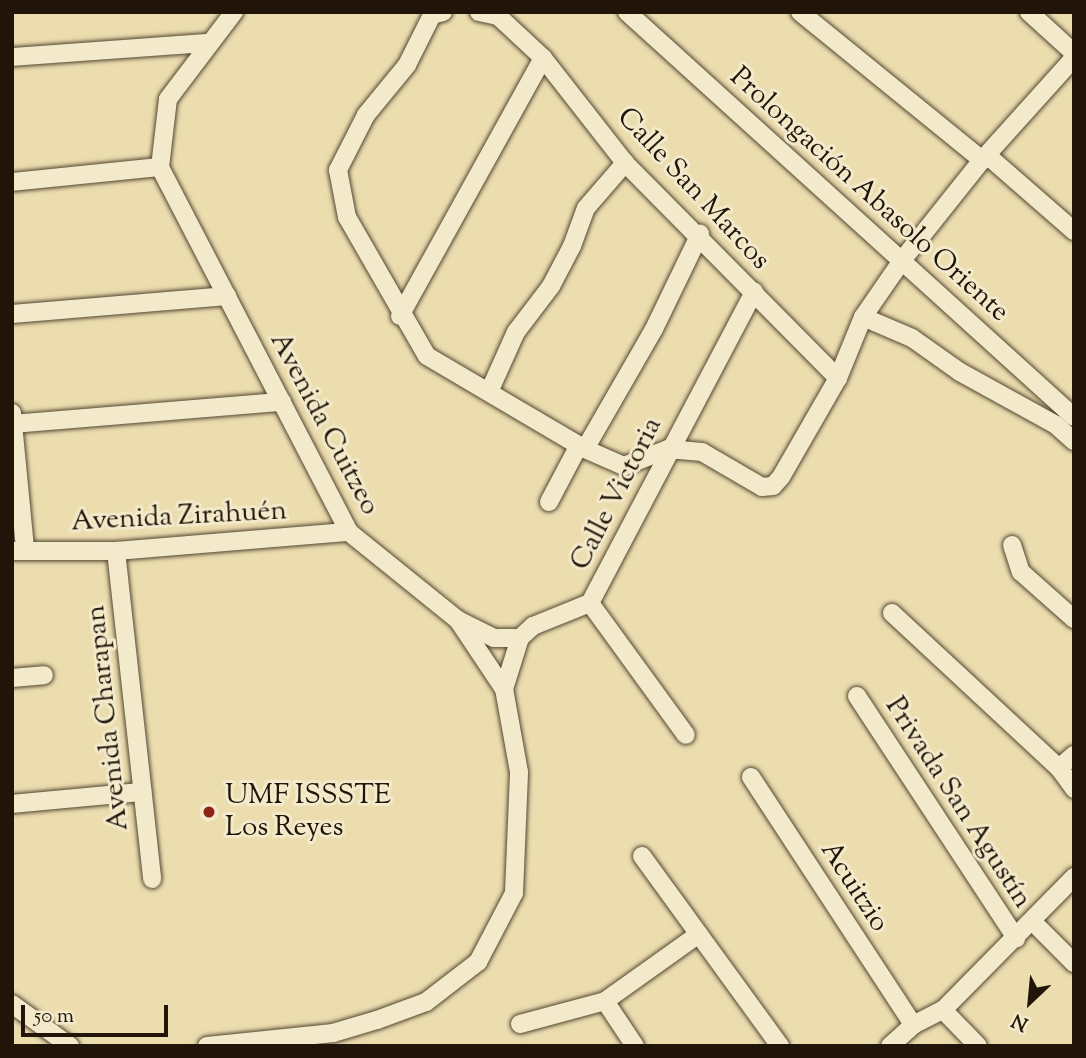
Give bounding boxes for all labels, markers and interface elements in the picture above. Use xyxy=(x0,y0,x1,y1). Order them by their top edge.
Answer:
street label: Prolongación Abasolo Oriente xyxy=(722,61,1016,329)
street label: Calle San Marcos xyxy=(609,101,777,277)
street label: Avenida Cuitzeo xyxy=(262,327,386,521)
street label: Calle Victoria xyxy=(564,412,670,576)
street label: Avenida Zirahuén xyxy=(70,495,288,539)
street label: Avenida Charapan xyxy=(79,603,137,833)
street label: Privada San Agustín xyxy=(877,691,1039,915)
place label: UMF ISSSTE Los Reyes xyxy=(225,779,391,845)
marker: UMF ISSSTE Los Reyes xyxy=(199,802,219,822)
street label: Acuitzio xyxy=(812,835,896,939)
north arrow xyxy=(995,967,1065,1037)
scale bar xyxy=(24,992,172,1036)
text: 50 m xyxy=(34,1002,74,1032)
text: N xyxy=(1008,1006,1033,1037)

